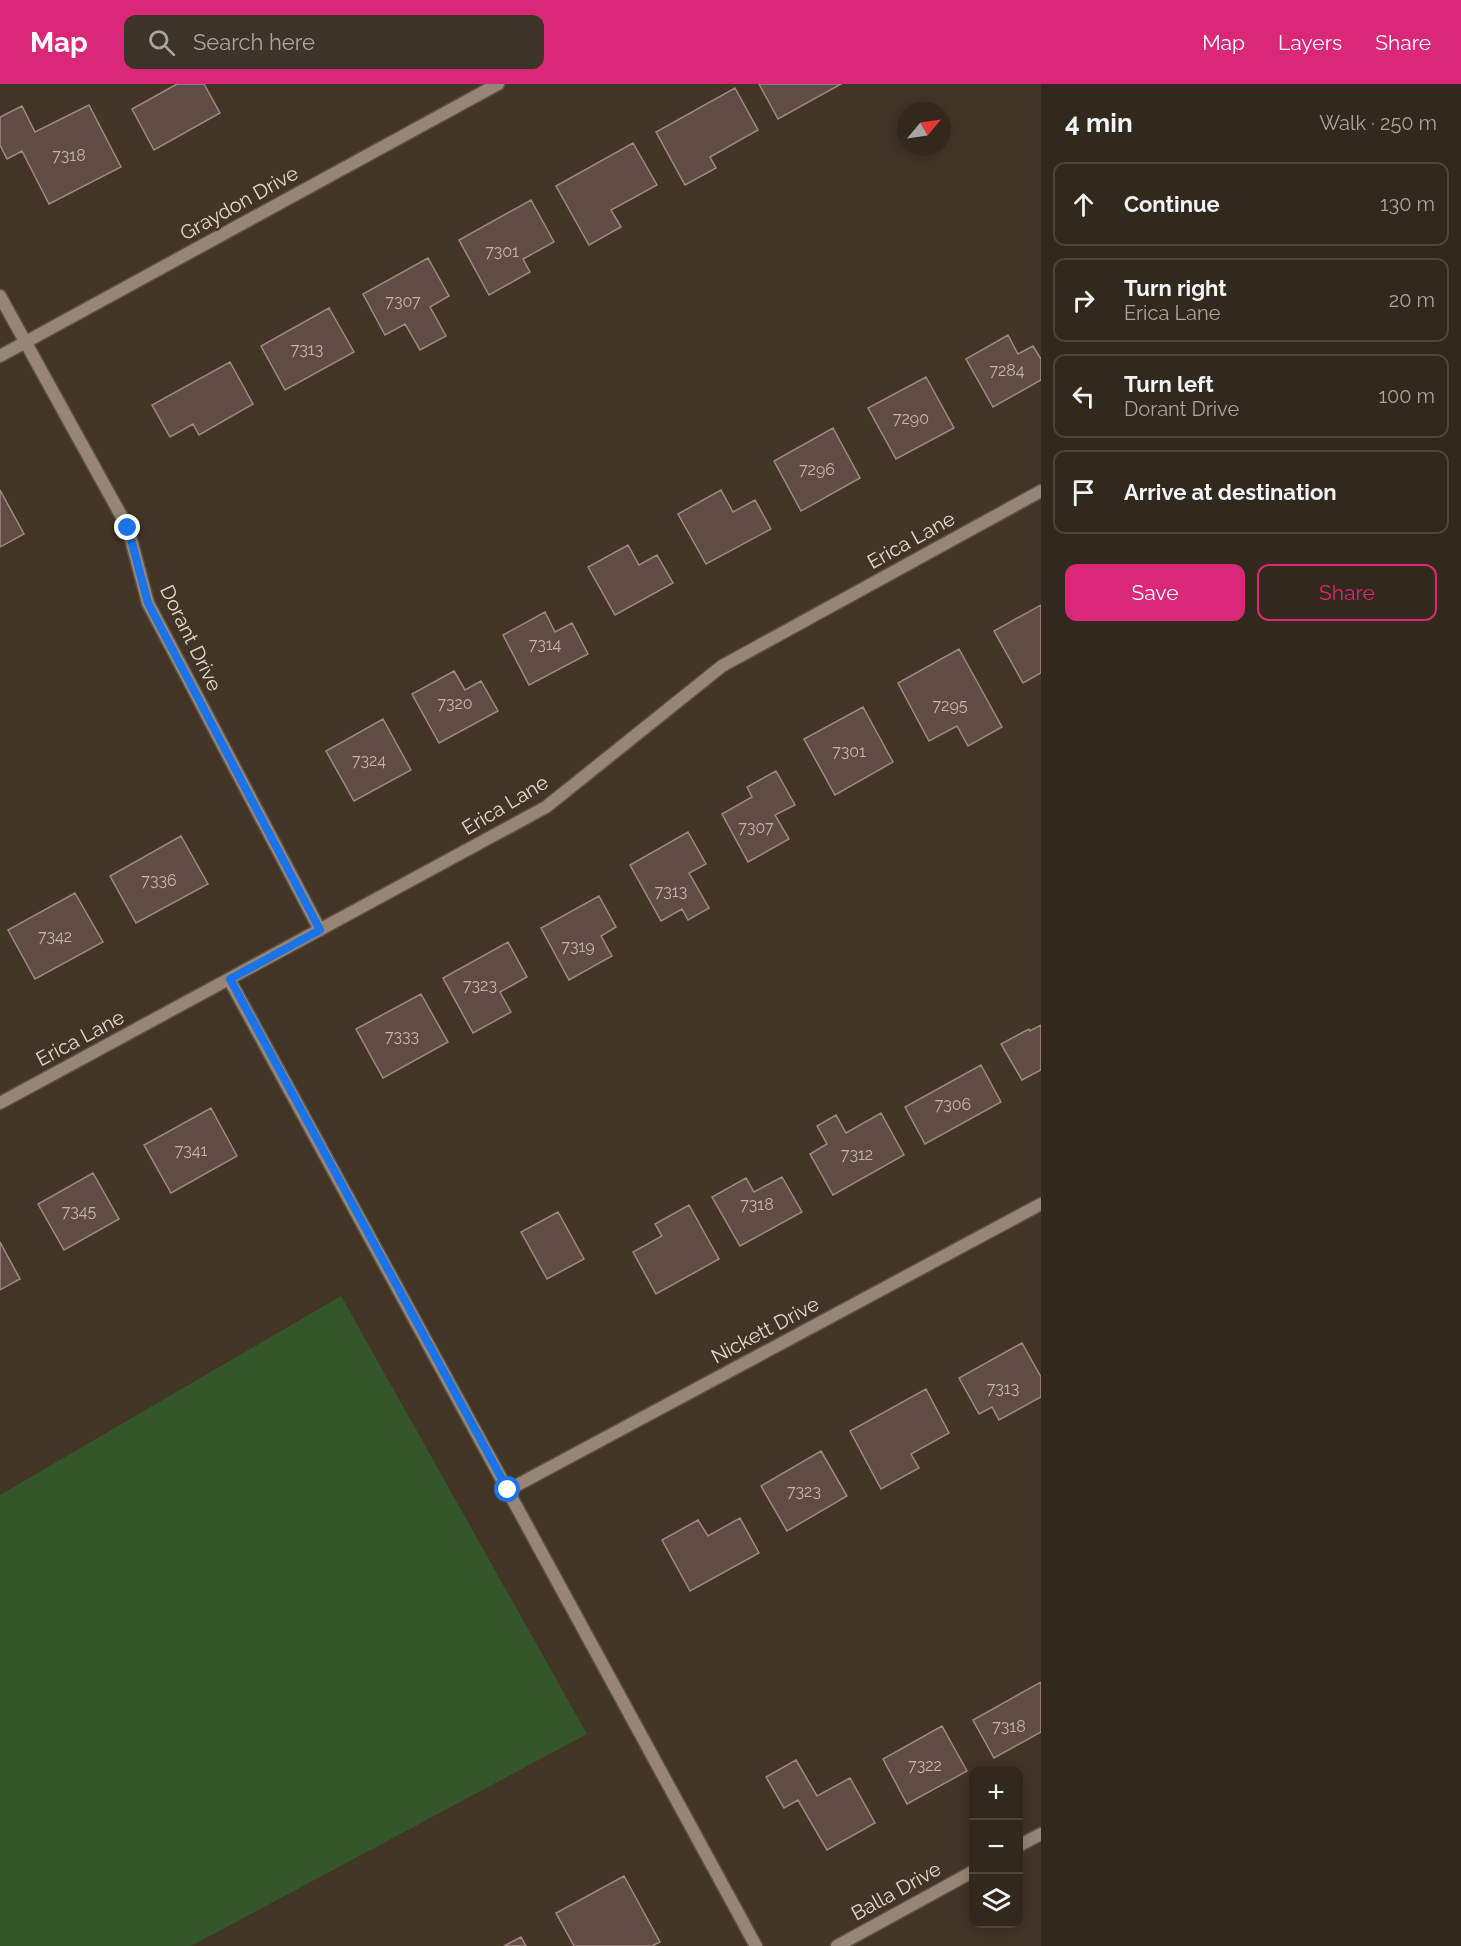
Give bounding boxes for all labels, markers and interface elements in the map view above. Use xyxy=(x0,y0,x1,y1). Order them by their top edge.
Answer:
search box xyxy=(124,15,544,69)
text: Map xyxy=(30,26,88,59)
icon: search xyxy=(145,26,178,59)
text: Search here xyxy=(193,29,315,55)
text: Map xyxy=(1202,30,1245,55)
text: Layers xyxy=(1278,30,1342,55)
text: Share xyxy=(1375,30,1431,55)
north arrow xyxy=(897,102,951,156)
text: 4 min xyxy=(1065,108,1133,138)
text: Walk · 250 m xyxy=(1319,111,1437,135)
house number: 7318 xyxy=(52,146,86,165)
street label: Graydon Drive xyxy=(176,161,302,245)
icon: ahead xyxy=(1067,188,1100,221)
text: Continue xyxy=(1124,191,1220,217)
text: 130 m xyxy=(1380,192,1435,216)
house number: 7301 xyxy=(485,242,519,261)
text: Turn right xyxy=(1124,275,1227,301)
icon: right xyxy=(1067,284,1100,317)
text: 20 m xyxy=(1389,288,1435,312)
house number: 7307 xyxy=(385,292,421,311)
text: Erica Lane xyxy=(1124,301,1220,325)
house number: 7313 xyxy=(291,340,323,359)
house number: 7284 xyxy=(989,361,1025,380)
text: Turn left xyxy=(1124,371,1214,397)
icon: left xyxy=(1067,380,1100,413)
text: 100 m xyxy=(1378,384,1435,408)
text: Dorant Drive xyxy=(1124,397,1239,421)
house number: 7290 xyxy=(893,409,929,428)
house number: 7296 xyxy=(799,460,835,479)
icon: arrive xyxy=(1067,476,1100,509)
text: Arrive at destination xyxy=(1124,479,1337,505)
street label: Erica Lane xyxy=(863,506,959,574)
route end xyxy=(114,514,140,540)
button: Save xyxy=(1065,564,1245,621)
button: Share xyxy=(1257,564,1437,621)
street label: Dorant Drive xyxy=(155,581,227,695)
house number: 7314 xyxy=(529,635,562,654)
house number: 7320 xyxy=(437,694,473,713)
house number: 7295 xyxy=(933,696,968,715)
house number: 7301 xyxy=(832,742,866,761)
house number: 7324 xyxy=(352,751,386,770)
street label: Erica Lane xyxy=(458,770,553,840)
house number: 7307 xyxy=(738,818,774,837)
house number: 7336 xyxy=(141,871,177,890)
house number: 7313 xyxy=(655,882,687,901)
house number: 7342 xyxy=(38,927,72,946)
house number: 7319 xyxy=(561,937,595,956)
house number: 7323 xyxy=(463,976,497,995)
street label: Erica Lane xyxy=(32,1005,128,1071)
house number: 7333 xyxy=(385,1027,419,1046)
house number: 7306 xyxy=(935,1095,971,1114)
house number: 7341 xyxy=(175,1141,207,1160)
house number: 7312 xyxy=(841,1145,873,1164)
house number: 7318 xyxy=(740,1195,774,1214)
house number: 7345 xyxy=(62,1202,97,1221)
street label: Nickett Drive xyxy=(707,1291,823,1368)
house number: 7313 xyxy=(987,1379,1019,1398)
route start xyxy=(494,1476,520,1502)
house number: 7323 xyxy=(787,1482,821,1501)
house number: 7318 xyxy=(992,1717,1026,1736)
house number: 7322 xyxy=(908,1756,942,1775)
map controls xyxy=(969,1766,1023,1928)
button: + xyxy=(969,1766,1023,1820)
button: − xyxy=(969,1820,1023,1874)
street label: Balla Drive xyxy=(847,1856,945,1925)
button: layers xyxy=(969,1874,1023,1928)

